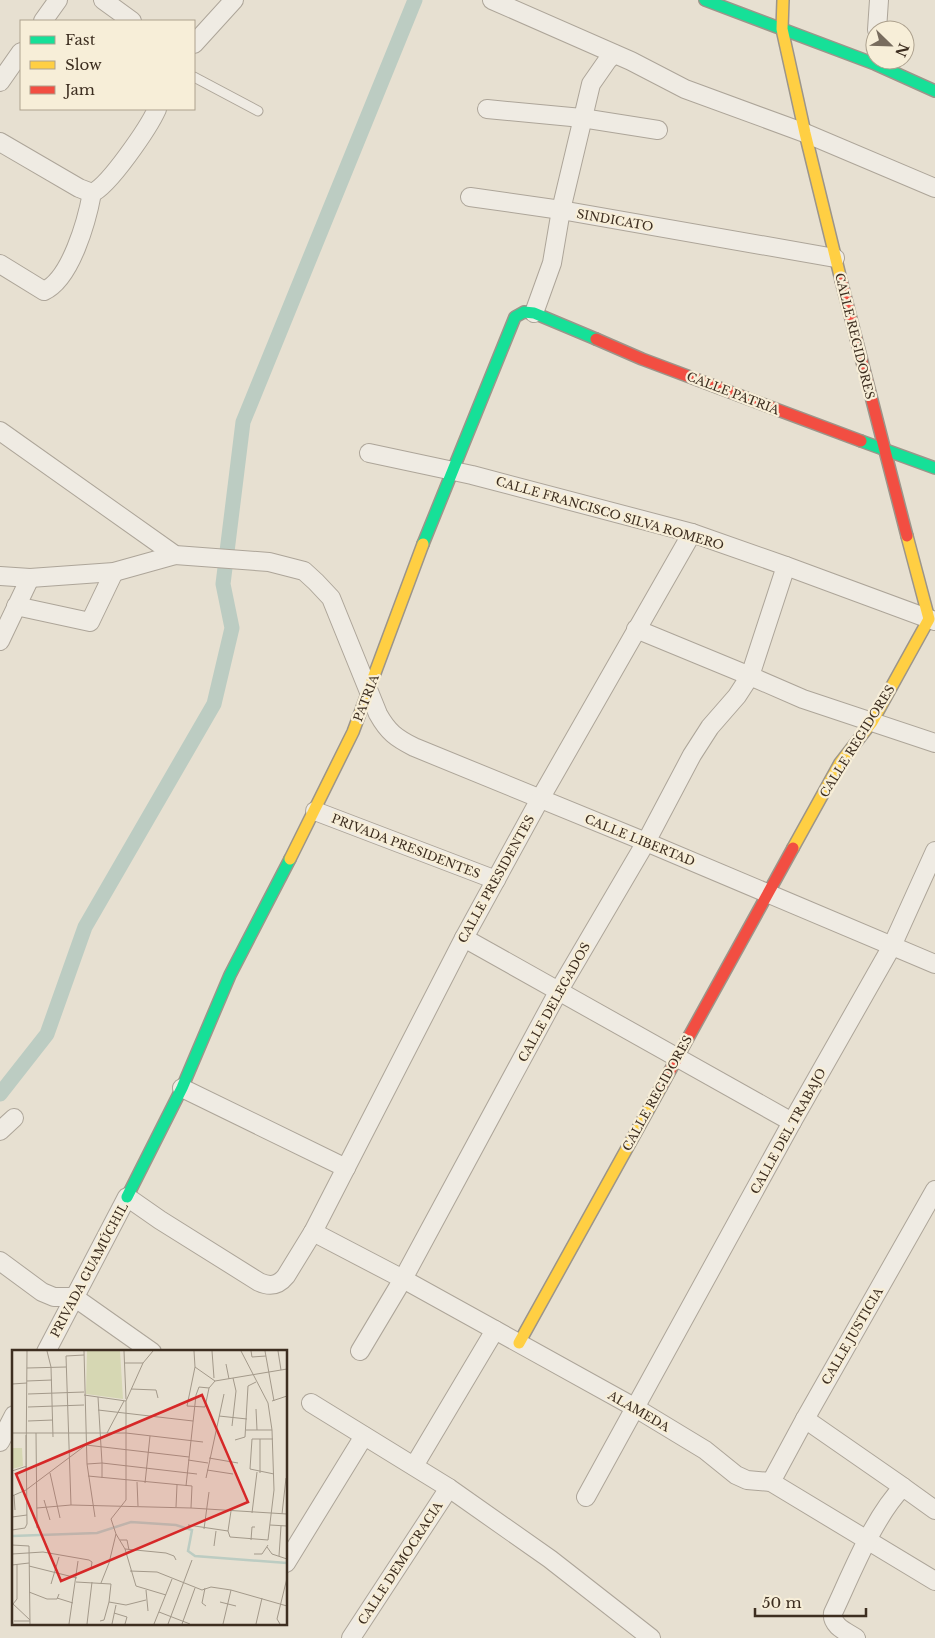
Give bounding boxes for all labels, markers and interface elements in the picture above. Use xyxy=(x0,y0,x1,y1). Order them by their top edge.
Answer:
legend xyxy=(20,20,195,110)
north arrow xyxy=(865,20,915,70)
text: Fast xyxy=(65,30,96,49)
text: N xyxy=(891,41,913,60)
text: Slow xyxy=(65,55,102,74)
text: Jam xyxy=(63,80,95,99)
street label: SINDICATO xyxy=(575,206,655,234)
street label: CALLE REGIDORES xyxy=(832,271,878,401)
street label: CALLE PATRIA xyxy=(685,368,782,418)
street label: CALLE FRANCISCO SILVA ROMERO xyxy=(494,473,726,553)
street label: PATRIA xyxy=(350,672,382,724)
street label: CALLE REGIDORES xyxy=(816,682,898,800)
street label: PRIVADA PRESIDENTES xyxy=(329,811,483,881)
street label: CALLE LIBERTAD xyxy=(583,811,697,869)
street label: CALLE PRESIDENTES xyxy=(455,812,538,945)
street label: CALLE DELEGADOS xyxy=(515,939,593,1064)
street label: CALLE REGIDORES xyxy=(619,1032,695,1153)
street label: CALLE DEL TRABAJO xyxy=(747,1065,829,1197)
street label: PRIVADA GUAMÚCHIL xyxy=(46,1199,131,1340)
street label: CALLE JUSTICIA xyxy=(818,1284,886,1387)
inset map xyxy=(12,1350,288,1626)
street label: ALAMEDA xyxy=(605,1387,673,1435)
street label: CALLE DEMOCRACIA xyxy=(355,1498,446,1627)
scale bar xyxy=(755,1586,866,1618)
text: 50 m xyxy=(762,1593,802,1612)

